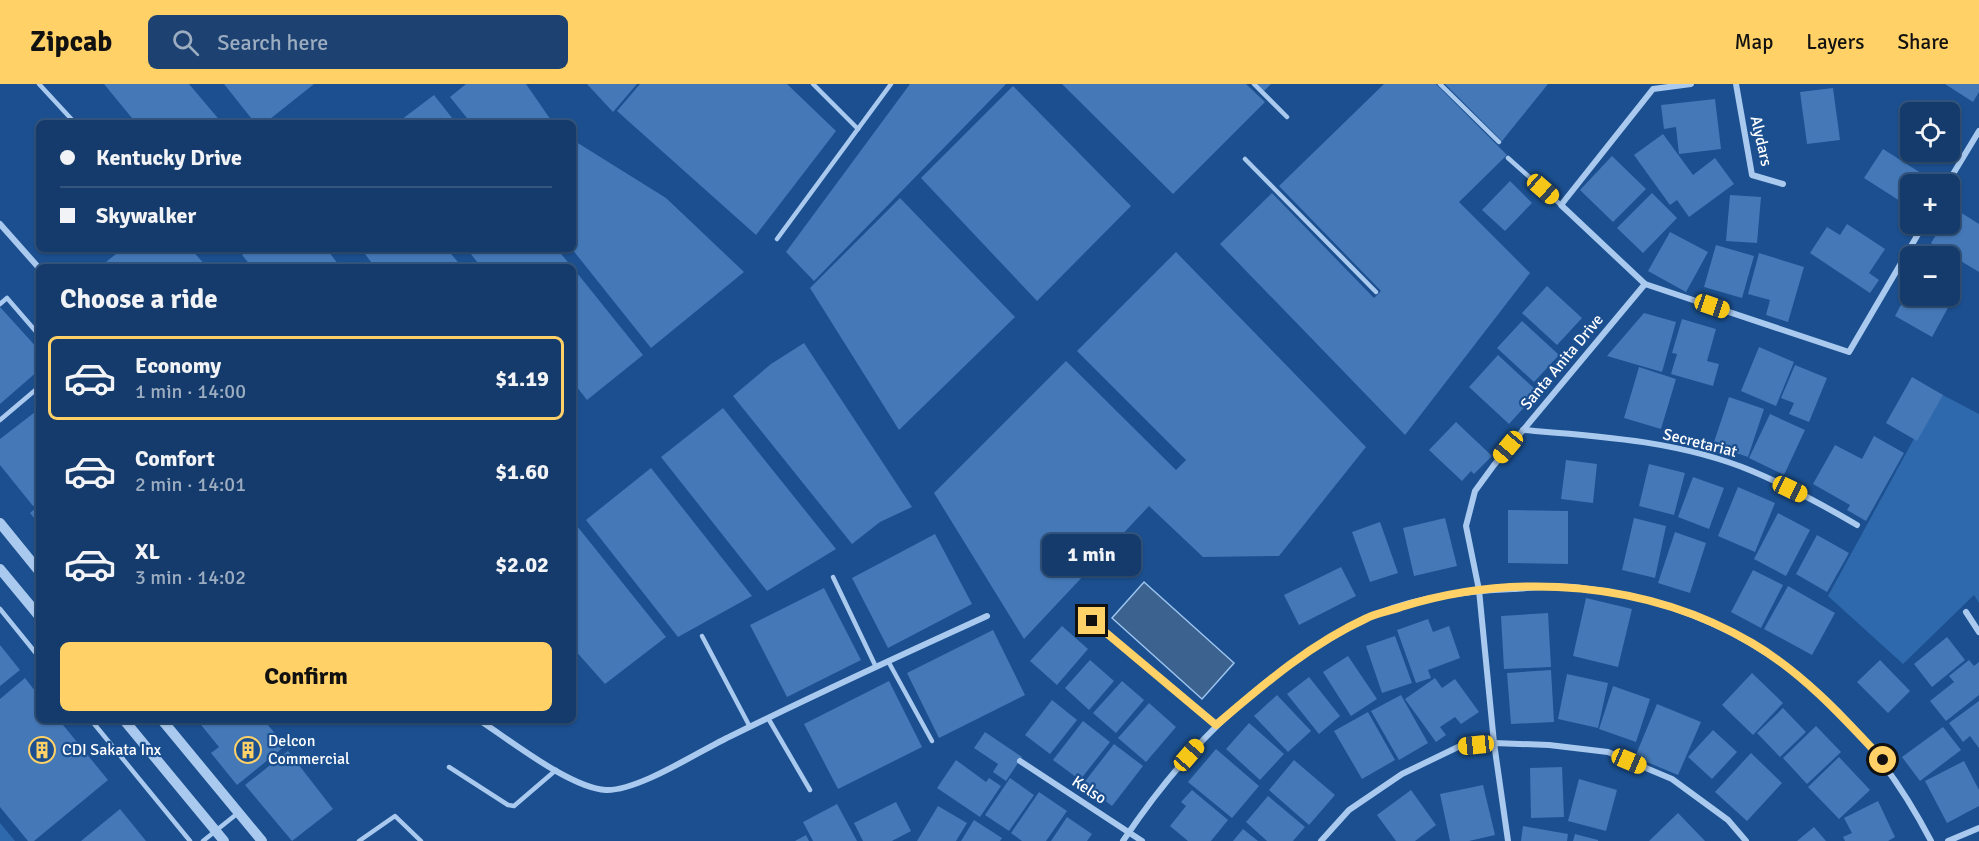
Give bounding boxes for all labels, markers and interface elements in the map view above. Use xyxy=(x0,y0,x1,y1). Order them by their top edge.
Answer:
search box xyxy=(148,15,568,69)
text: Zipcab xyxy=(30,25,112,59)
icon: search xyxy=(169,26,202,59)
text: Search here xyxy=(217,29,328,56)
text: Map xyxy=(1735,29,1773,55)
text: Layers xyxy=(1806,29,1864,55)
text: Share xyxy=(1897,29,1949,55)
map controls xyxy=(1900,102,1960,306)
button: locate xyxy=(1900,102,1960,162)
street label: Alydars xyxy=(1746,114,1776,168)
text: Kentucky Drive xyxy=(96,144,242,171)
car xyxy=(1524,170,1562,208)
button: + xyxy=(1900,174,1960,234)
text: Skywalker xyxy=(96,202,196,229)
button: − xyxy=(1900,246,1960,306)
text: Choose a ride xyxy=(60,283,218,316)
car xyxy=(1692,292,1732,320)
street label: Santa Anita Drive xyxy=(1516,310,1608,414)
icon: car xyxy=(63,351,117,405)
text: Economy xyxy=(135,352,221,379)
text: $1.19 xyxy=(495,365,549,392)
text: 1 min · 14:00 xyxy=(135,379,246,404)
street label: Secretariat xyxy=(1661,424,1740,462)
car xyxy=(1490,427,1526,467)
icon: car xyxy=(63,444,117,498)
text: Comfort xyxy=(135,445,215,472)
text: $1.60 xyxy=(495,458,549,485)
text: 2 min · 14:01 xyxy=(135,472,246,497)
car xyxy=(1770,473,1810,505)
callout: 1 min xyxy=(1042,534,1142,576)
icon: car xyxy=(63,537,117,591)
text: XL xyxy=(135,538,160,565)
text: 1 min xyxy=(1067,542,1116,567)
text: $2.02 xyxy=(495,551,549,578)
text: 3 min · 14:02 xyxy=(135,565,246,590)
route end xyxy=(1078,607,1105,634)
button: Confirm xyxy=(60,642,552,711)
place label: Delcon Commercial xyxy=(268,731,350,769)
car xyxy=(1457,734,1495,756)
building icon: CDI Sakata Inx xyxy=(27,735,57,765)
building icon: Delcon Commercial xyxy=(233,735,263,765)
car xyxy=(1170,736,1208,774)
place label: CDI Sakata Inx xyxy=(62,740,162,760)
car xyxy=(1609,746,1649,776)
route start xyxy=(1869,746,1896,773)
street label: Kelso xyxy=(1068,771,1110,809)

